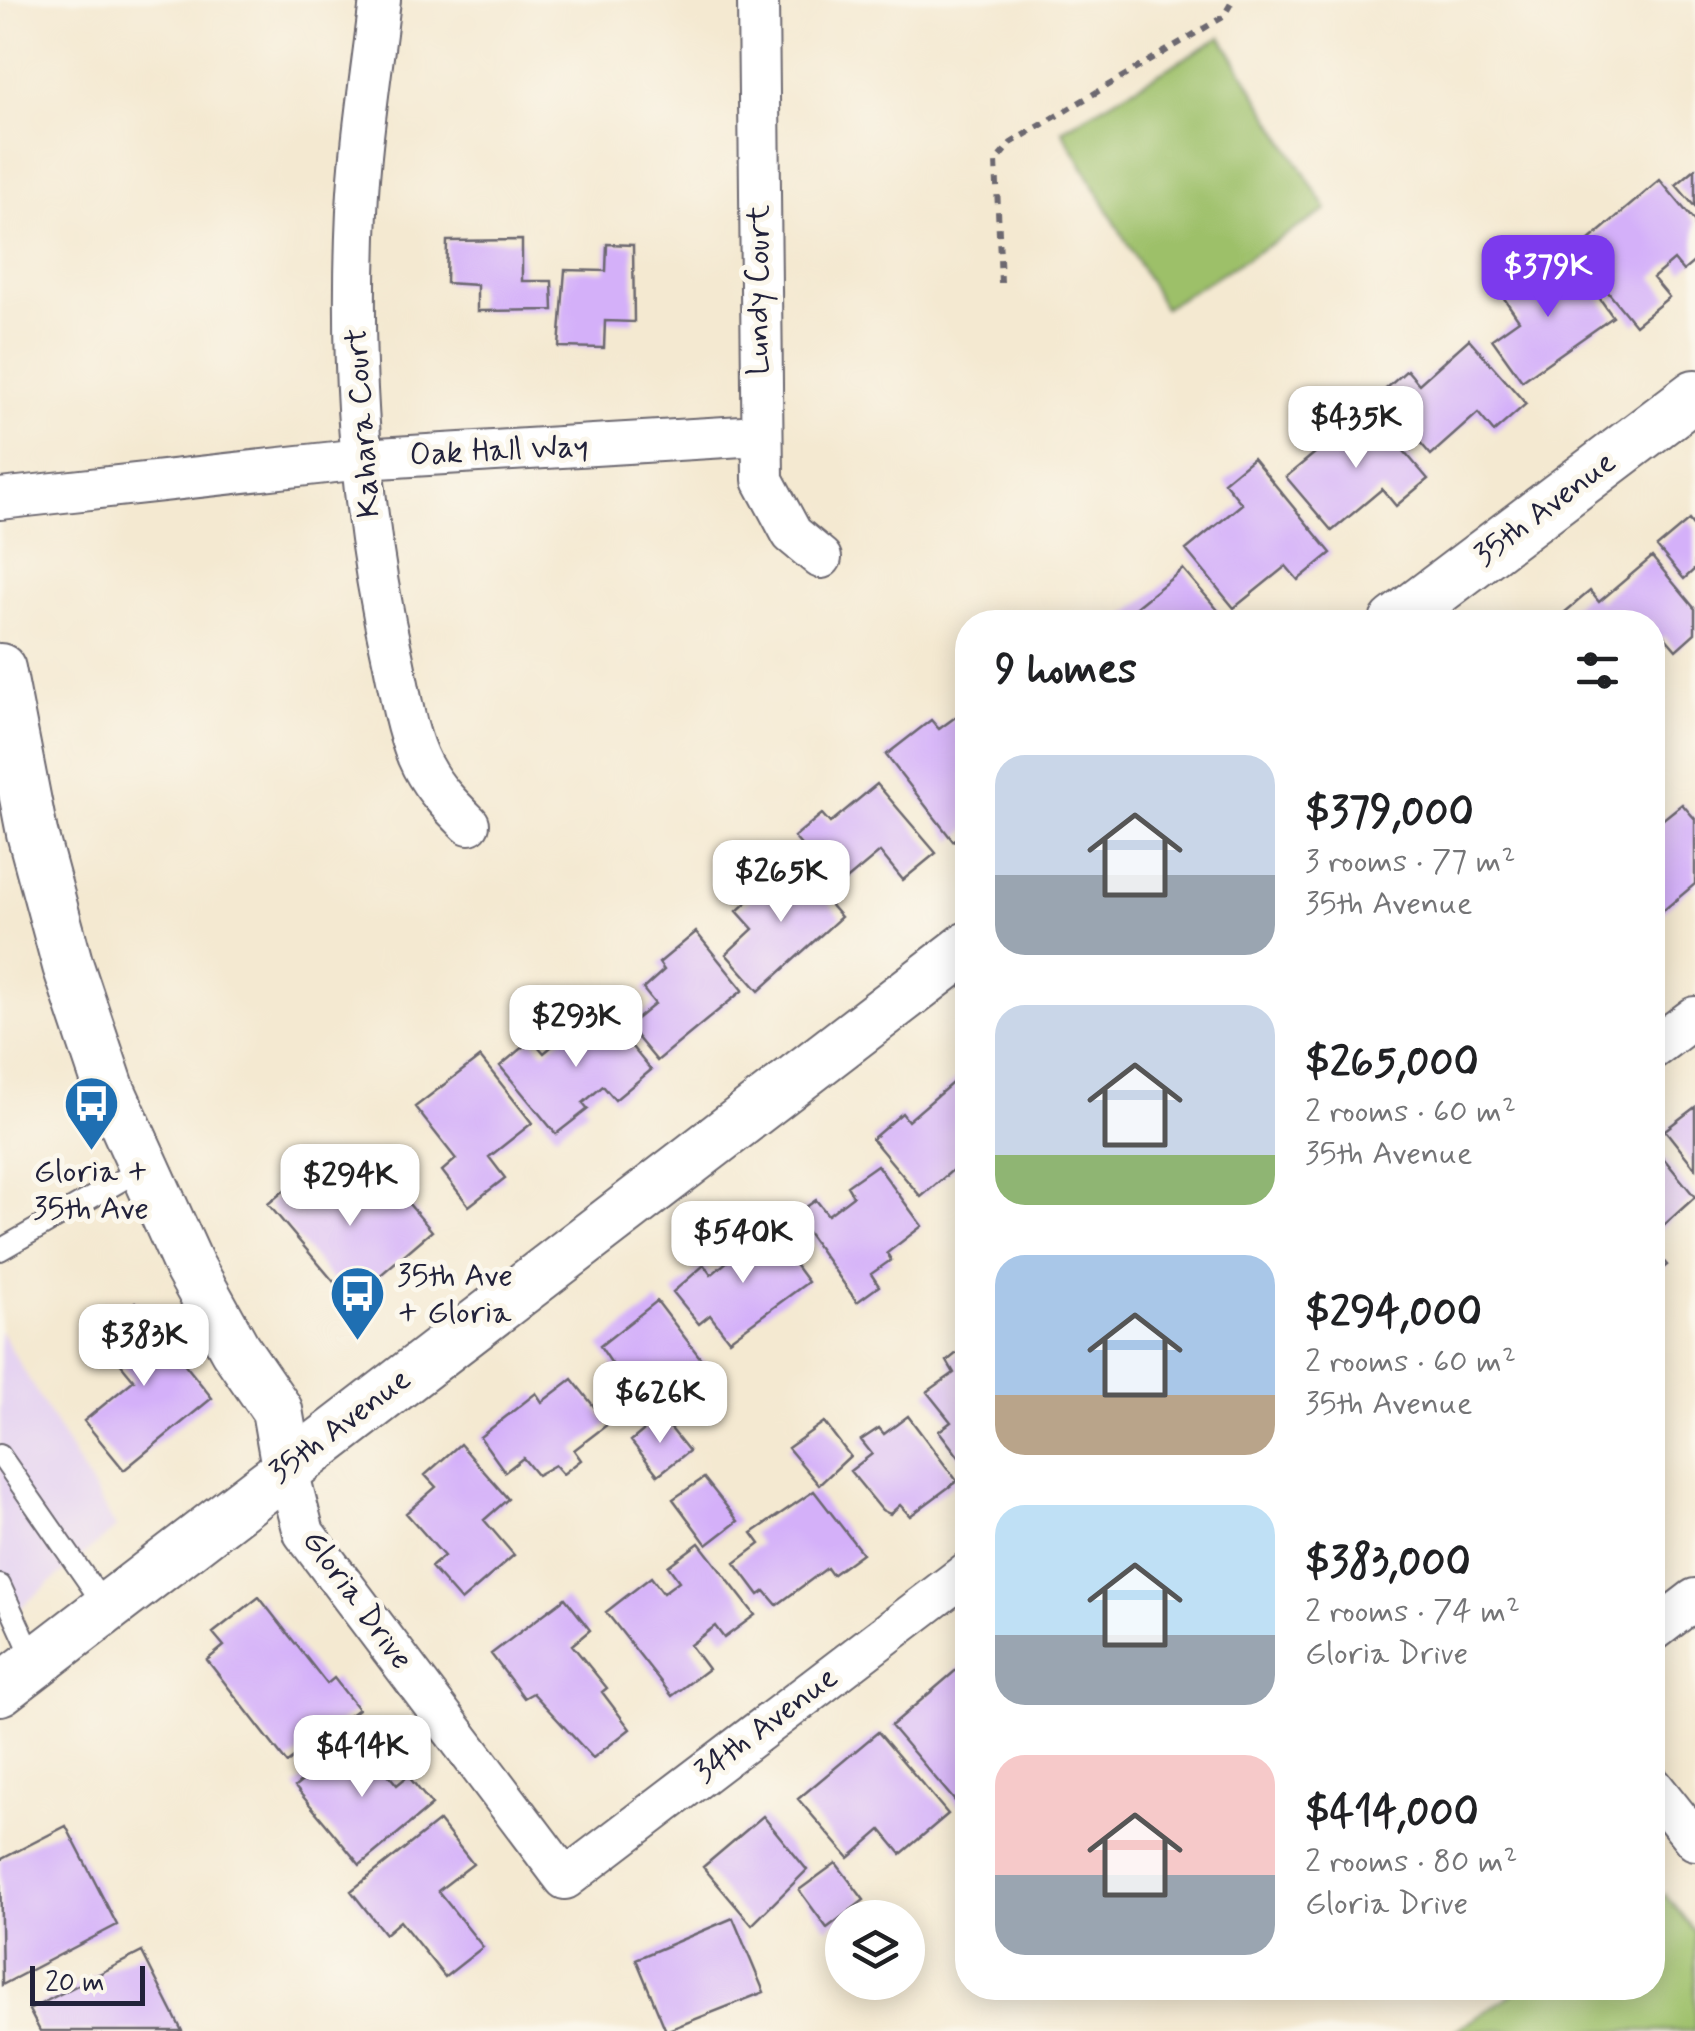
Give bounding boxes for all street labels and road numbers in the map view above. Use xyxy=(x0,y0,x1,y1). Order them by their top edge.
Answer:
street label: Lundy Court xyxy=(738,205,780,375)
street label: Kahara Court xyxy=(335,327,391,519)
street label: Oak Hall Way xyxy=(408,425,590,477)
street label: 35th Avenue xyxy=(1466,442,1624,576)
street label: 35th Avenue xyxy=(261,1359,419,1493)
street label: Gloria Drive xyxy=(292,1522,422,1678)
street label: 34th Avenue xyxy=(686,1657,846,1793)

